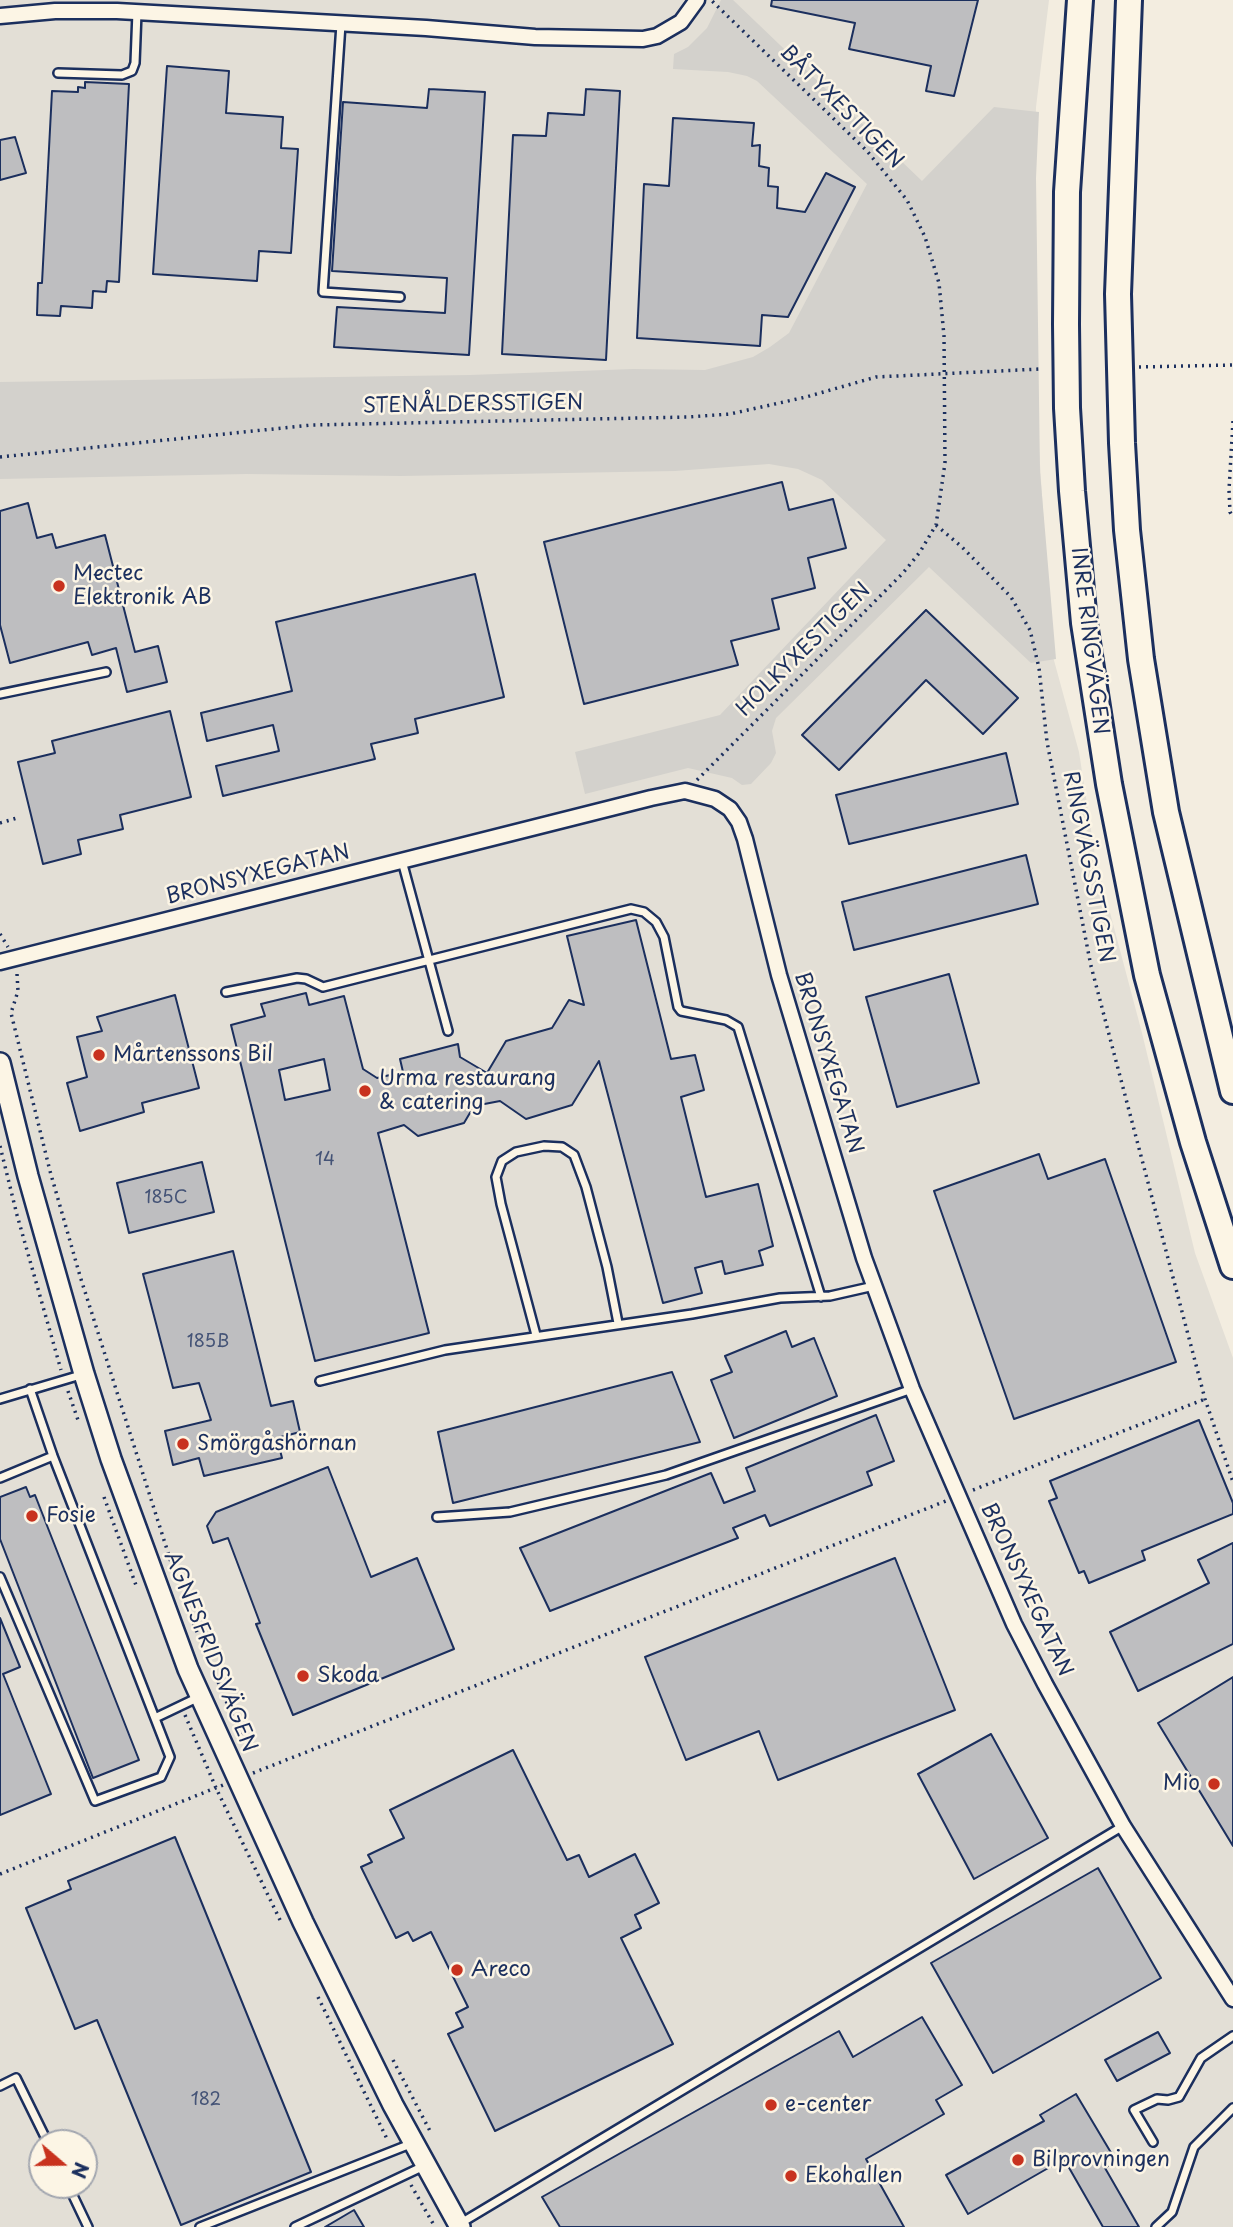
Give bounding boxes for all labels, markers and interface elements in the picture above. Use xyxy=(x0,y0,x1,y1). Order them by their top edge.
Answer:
street label: BÅTYXESTIGEN xyxy=(774,40,908,174)
street label: STENÅLDERSSTIGEN xyxy=(362,390,584,420)
street label: INRE RINGVÄGEN xyxy=(1065,546,1113,736)
place label: Mectec Elektronik AB xyxy=(73,561,212,611)
marker: Mectec Elektronik AB xyxy=(51,578,67,594)
street label: HOLKYXESTIGEN xyxy=(732,578,876,722)
street label: RINGVÄGSSTIGEN xyxy=(1057,769,1119,965)
street label: BRONSYXEGATAN xyxy=(163,840,353,910)
street label: BRONSYXEGATAN xyxy=(788,969,868,1157)
place label: Mårtenssons Bil xyxy=(113,1042,273,1068)
marker: Mårtenssons Bil xyxy=(91,1047,107,1063)
place label: Urma restaurang & catering xyxy=(379,1066,556,1116)
marker: Urma restaurang & catering xyxy=(357,1083,373,1099)
house number: 14 xyxy=(315,1149,335,1171)
house number: 185C xyxy=(144,1187,188,1209)
house number: 185B xyxy=(187,1331,229,1353)
place label: Smörgåshörnan xyxy=(197,1431,357,1457)
marker: Smörgåshörnan xyxy=(175,1436,191,1452)
street label: BRONSYXEGATAN xyxy=(975,1499,1077,1681)
place label: Fosie xyxy=(46,1503,96,1529)
marker: Fosie xyxy=(24,1508,40,1524)
street label: AGNESFRIDSVÄGEN xyxy=(158,1548,262,1756)
place label: Skoda xyxy=(317,1663,379,1689)
marker: Skoda xyxy=(295,1668,311,1684)
place label: Mio xyxy=(1163,1771,1200,1797)
marker: Mio xyxy=(1206,1776,1222,1792)
place label: Areco xyxy=(471,1957,531,1983)
marker: Areco xyxy=(449,1962,465,1978)
house number: 182 xyxy=(191,2089,221,2111)
place label: e-center xyxy=(785,2092,871,2118)
marker: e-center xyxy=(763,2097,779,2113)
north arrow xyxy=(28,2129,98,2199)
place label: Bilprovningen xyxy=(1032,2147,1170,2173)
marker: Bilprovningen xyxy=(1010,2152,1026,2168)
text: N xyxy=(65,2159,97,2182)
place label: Ekohallen xyxy=(805,2163,903,2189)
marker: Ekohallen xyxy=(783,2168,799,2184)

